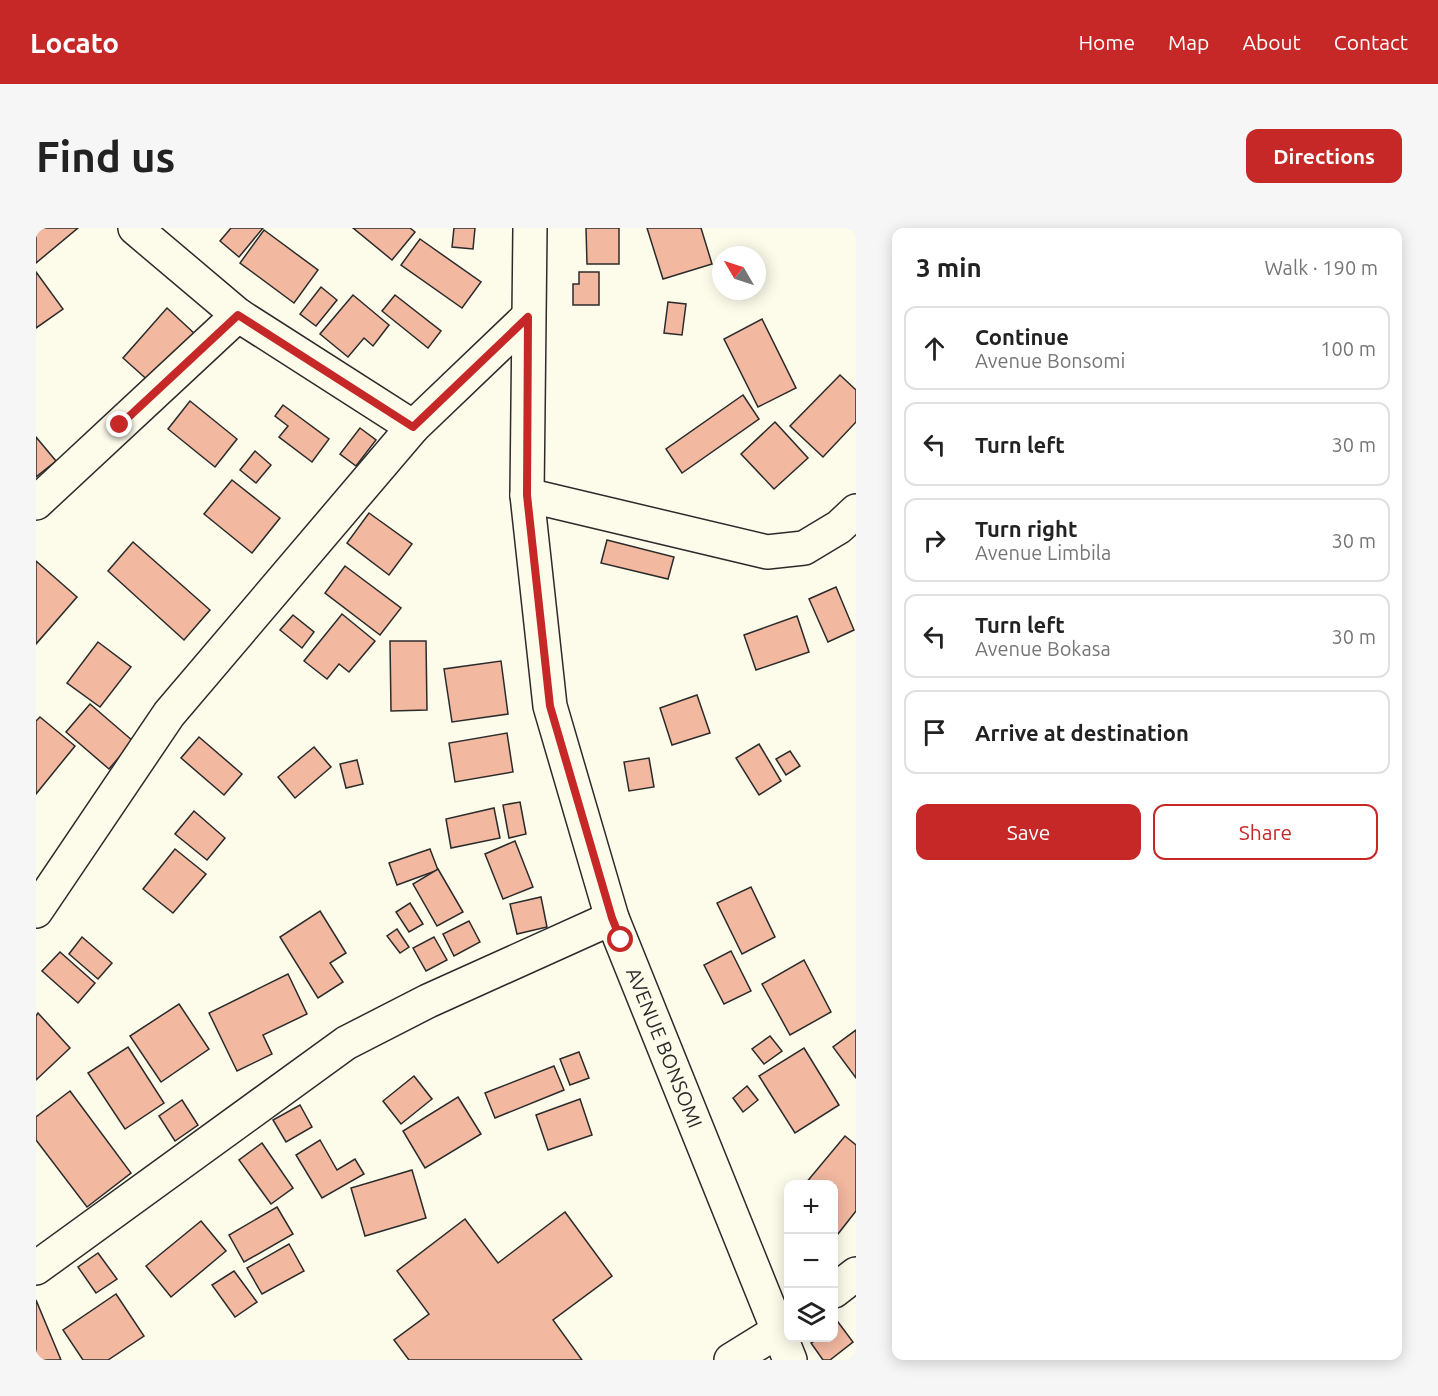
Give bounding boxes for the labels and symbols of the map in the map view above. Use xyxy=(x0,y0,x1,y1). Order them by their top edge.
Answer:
north arrow xyxy=(712,246,766,300)
route end xyxy=(106,411,132,437)
route start xyxy=(607,926,633,952)
street label: AVENUE BONSOMI xyxy=(622,964,707,1131)

